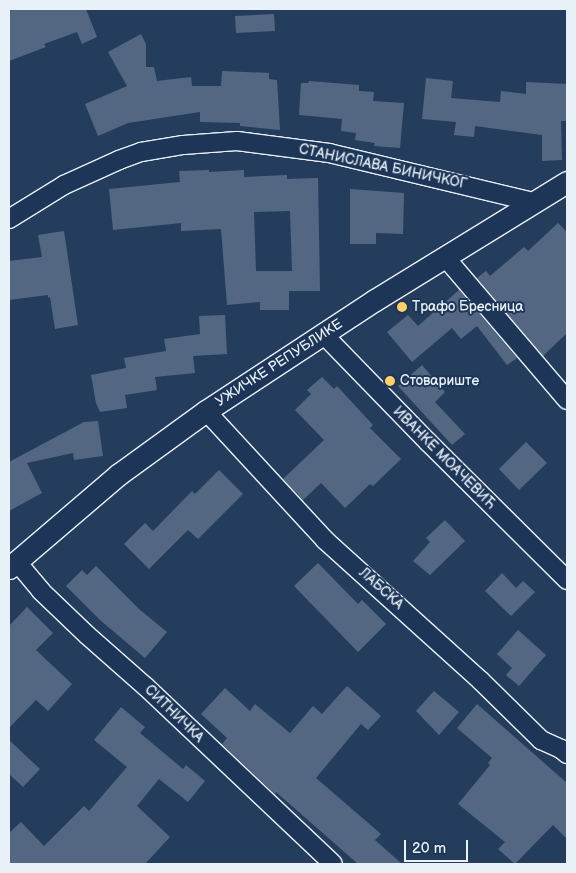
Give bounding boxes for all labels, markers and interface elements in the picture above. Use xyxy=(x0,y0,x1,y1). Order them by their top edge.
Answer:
street label: СТАНИСЛАВА БИНИЧКОГ xyxy=(297,141,469,193)
place label: Трафо Бресница xyxy=(412,299,524,315)
marker: Трафо Бресница xyxy=(396,301,408,313)
street label: УЖИЧКЕ РЕПУБЛИКЕ xyxy=(212,316,346,410)
place label: Стовариште xyxy=(400,373,479,389)
marker: Стовариште xyxy=(384,375,396,387)
street label: ИВАНКЕ МОАЧЕВИЋ xyxy=(389,403,499,513)
street label: ЛАБСКА xyxy=(355,565,407,613)
street label: СИТНИЧКА xyxy=(141,682,207,746)
scale bar xyxy=(406,830,470,862)
text: 20 m xyxy=(412,839,446,858)

